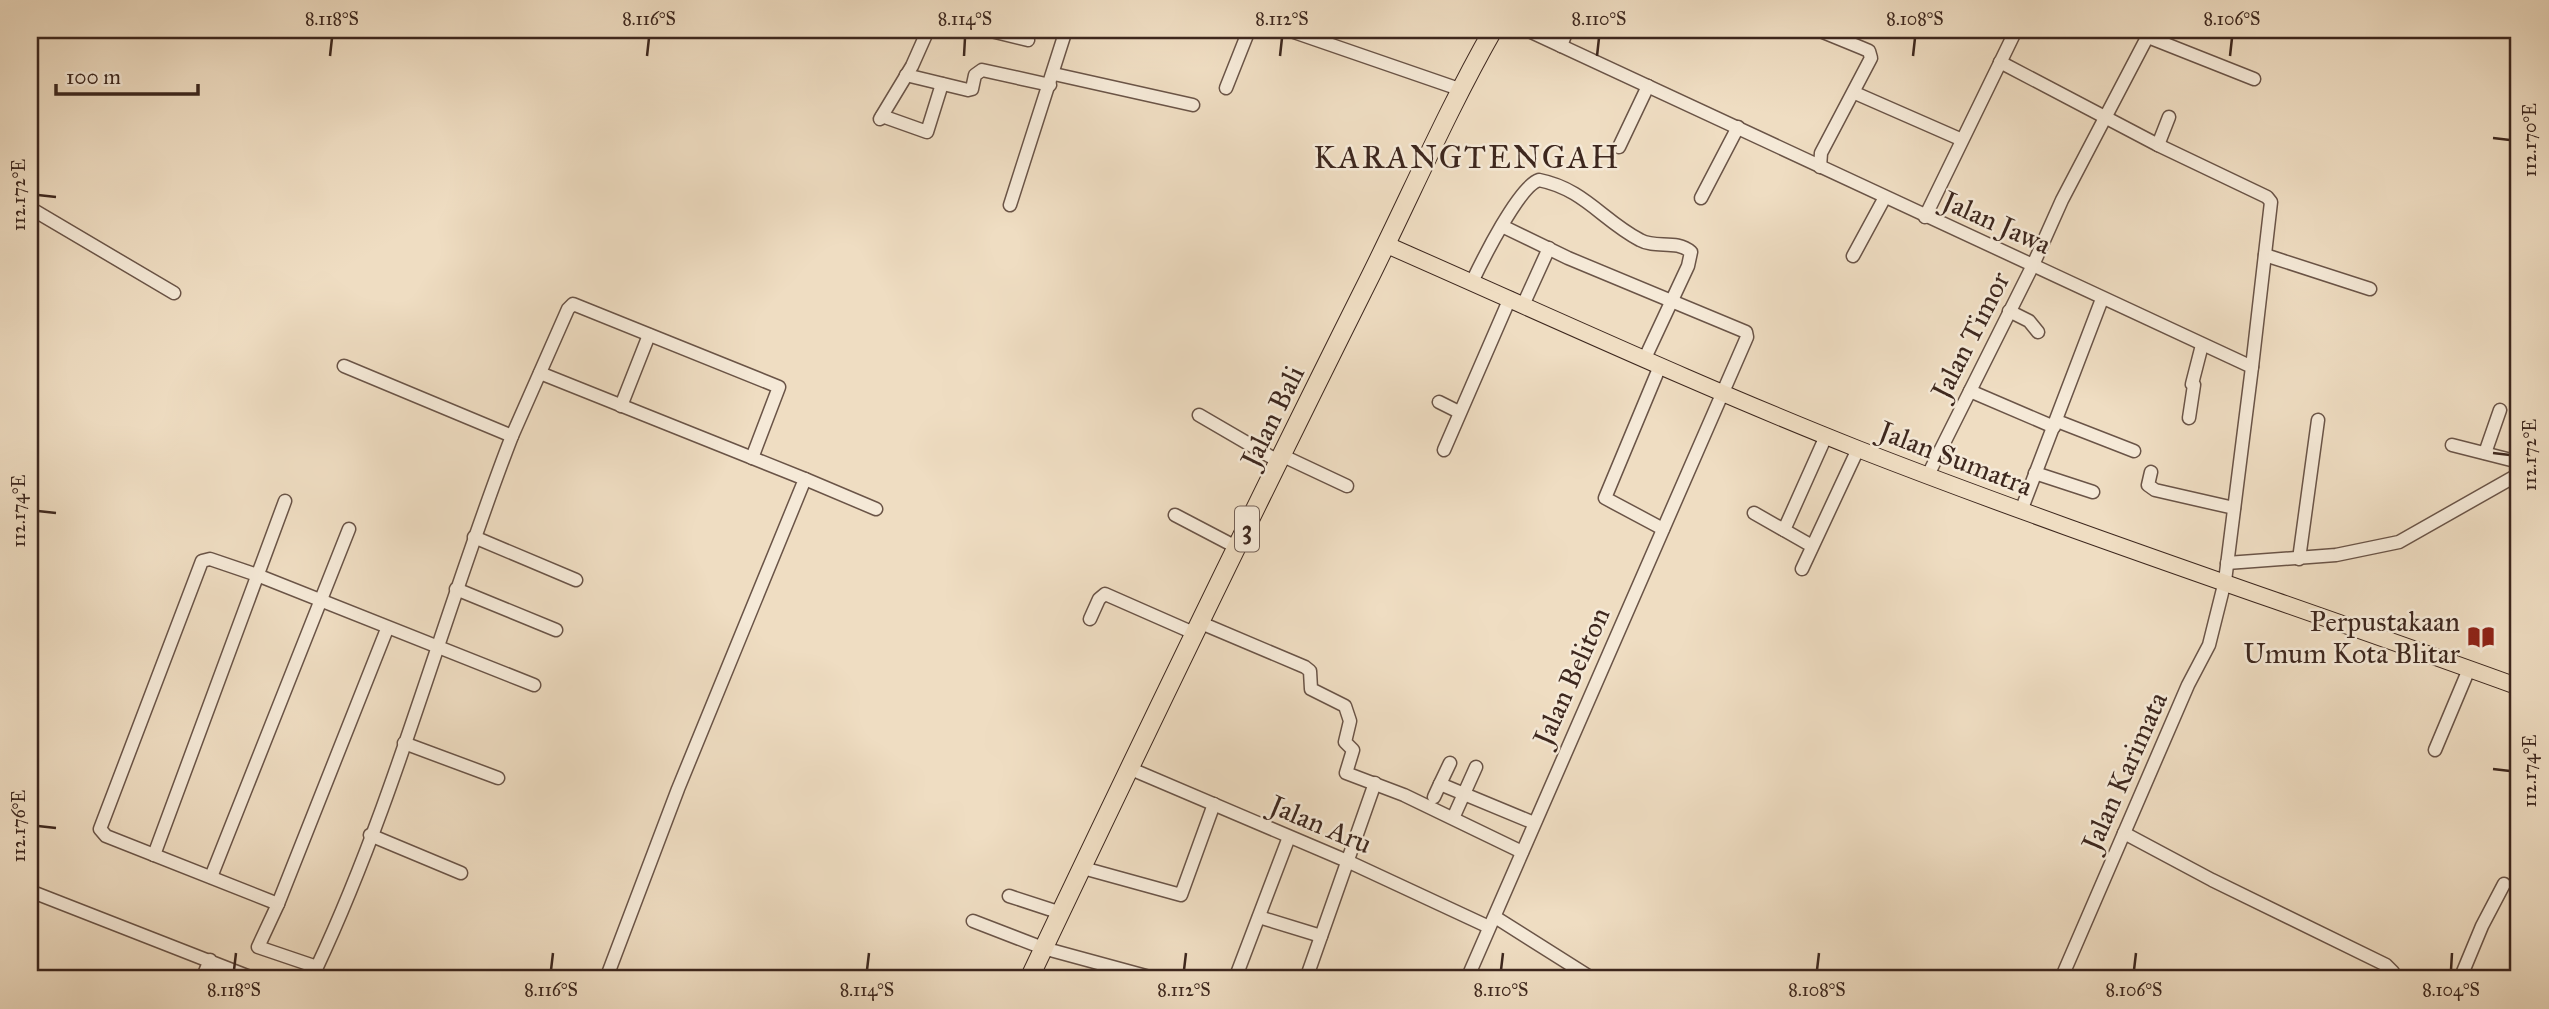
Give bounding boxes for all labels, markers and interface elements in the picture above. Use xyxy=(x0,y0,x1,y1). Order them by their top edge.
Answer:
text: 8.118°S xyxy=(305,8,359,30)
text: 8.116°S xyxy=(622,8,676,30)
text: 8.114°S xyxy=(938,8,992,30)
text: 8.112°S xyxy=(1255,8,1309,30)
text: 8.110°S xyxy=(1572,8,1626,30)
text: 8.108°S xyxy=(1886,8,1944,30)
text: 8.106°S xyxy=(2204,8,2260,30)
scale bar xyxy=(56,52,198,96)
text: 100 m xyxy=(66,64,121,90)
text: 112.170°E xyxy=(2519,103,2541,177)
district label: KARANGTENGAH xyxy=(1314,138,1620,177)
text: 112.172°E xyxy=(8,159,30,231)
street label: Jalan Jawa xyxy=(1934,182,2057,262)
street label: Jalan Timor xyxy=(1922,265,2018,407)
street label: Jalan Bali xyxy=(1232,359,1312,475)
street label: Jalan Sumatra xyxy=(1871,412,2038,504)
text: 112.172°E xyxy=(2519,419,2541,491)
text: 112.174°E xyxy=(8,474,30,547)
road number: 3 xyxy=(1235,506,1259,552)
street label: Jalan Beliton xyxy=(1524,602,1617,754)
place label: Perpustakaan Umum Kota Blitar xyxy=(2243,604,2460,671)
library icon: Perpustakaan Umum Kota Blitar xyxy=(2466,622,2496,652)
street label: Jalan Karimata xyxy=(2073,686,2175,859)
text: 112.174°E xyxy=(2519,734,2541,807)
street label: Jalan Aru xyxy=(1262,786,1377,862)
text: 112.176°E xyxy=(8,790,30,862)
text: 8.118°S xyxy=(207,979,261,1001)
text: 8.116°S xyxy=(524,979,578,1001)
text: 8.114°S xyxy=(840,979,894,1001)
text: 8.112°S xyxy=(1157,979,1211,1001)
text: 8.110°S xyxy=(1474,979,1528,1001)
text: 8.108°S xyxy=(1788,979,1846,1001)
text: 8.106°S xyxy=(2106,979,2162,1001)
text: 8.104°S xyxy=(2422,979,2480,1001)

